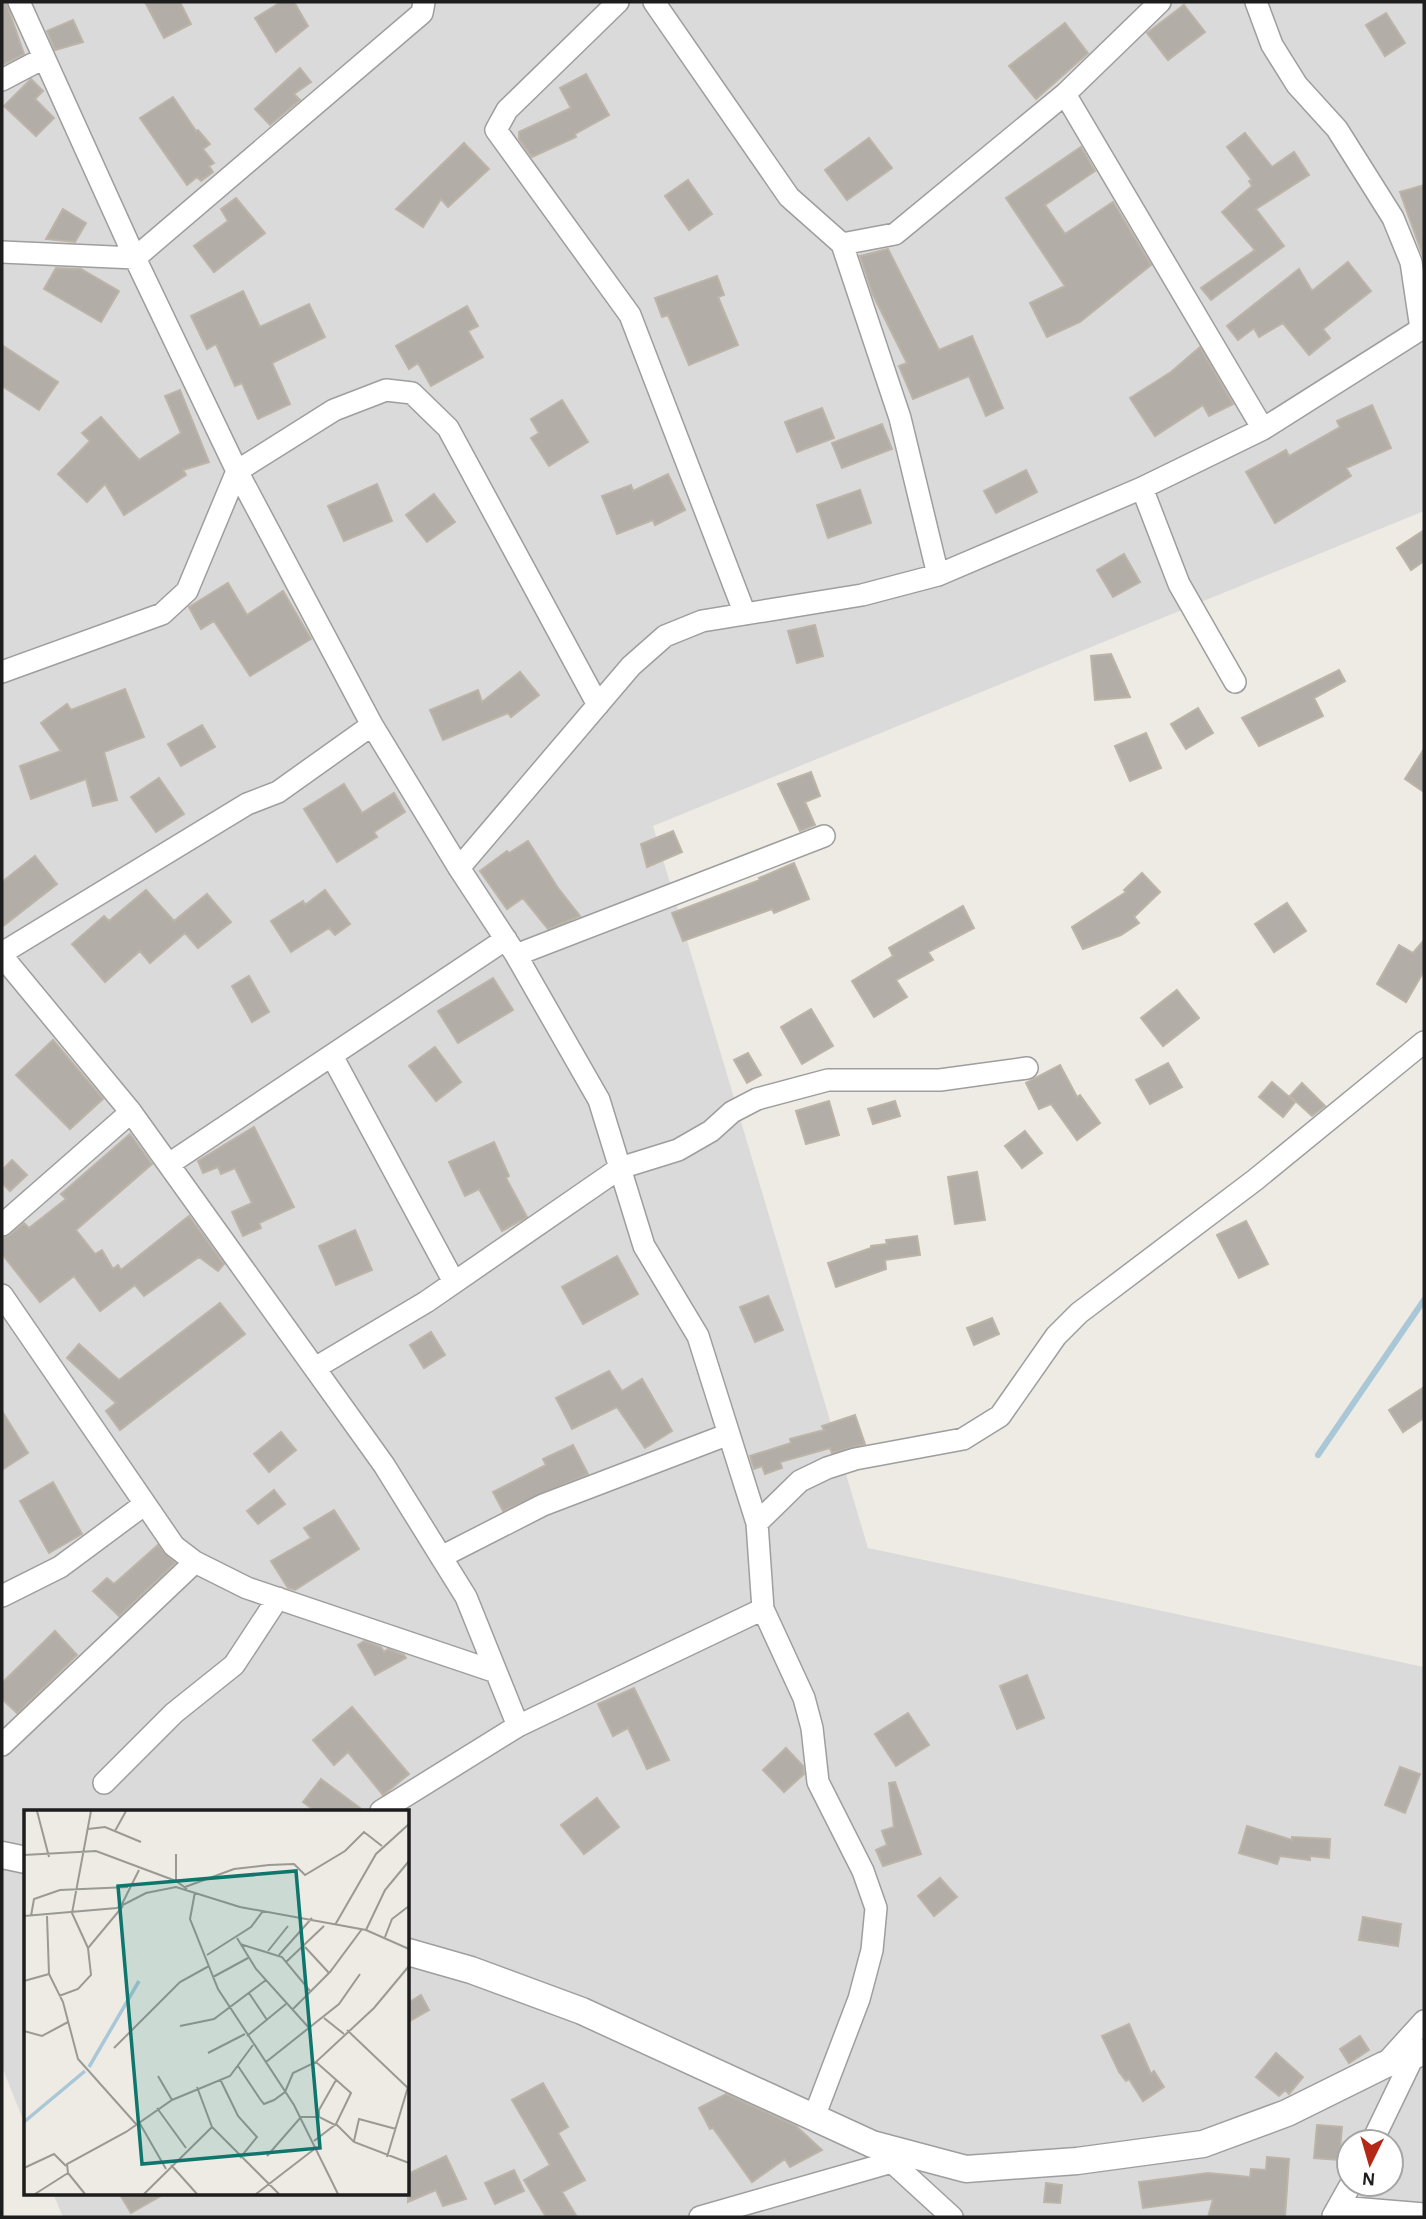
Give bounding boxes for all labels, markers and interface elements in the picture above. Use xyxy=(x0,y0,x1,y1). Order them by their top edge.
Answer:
inset map xyxy=(24,1810,410,2194)
north arrow xyxy=(1335,2128,1405,2198)
text: N xyxy=(1361,2168,1376,2188)

